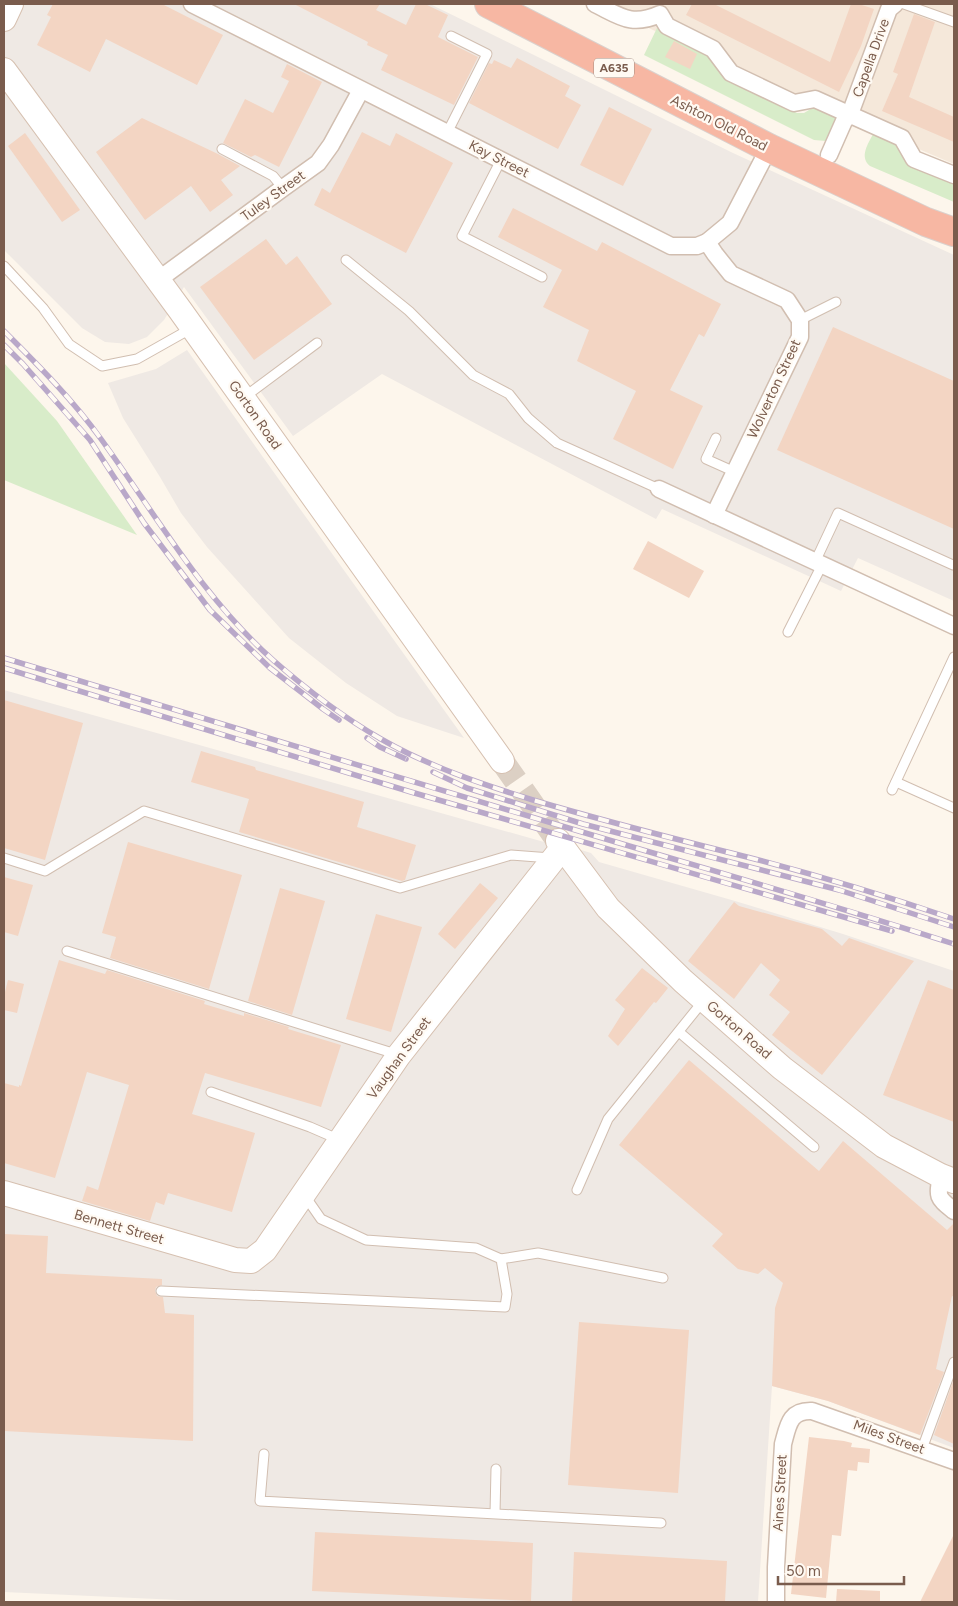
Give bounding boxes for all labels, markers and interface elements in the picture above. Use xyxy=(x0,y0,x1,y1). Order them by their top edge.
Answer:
street label: Capella Drive xyxy=(849,16,893,100)
road number: A635 xyxy=(594,58,634,78)
street label: Ashton Old Road xyxy=(668,91,770,155)
street label: Kay Street xyxy=(466,137,532,181)
street label: Tuley Street xyxy=(237,167,309,225)
street label: Wolverton Street xyxy=(744,337,804,441)
street label: Gorton Road xyxy=(225,377,285,453)
street label: Gorton Road xyxy=(703,997,775,1063)
street label: Vaughan Street xyxy=(363,1013,435,1103)
street label: Bennett Street xyxy=(72,1206,166,1248)
street label: Miles Street xyxy=(851,1416,927,1458)
street label: Aines Street xyxy=(769,1454,791,1532)
scale bar xyxy=(778,1554,904,1586)
text: 50 m xyxy=(786,1562,821,1580)

